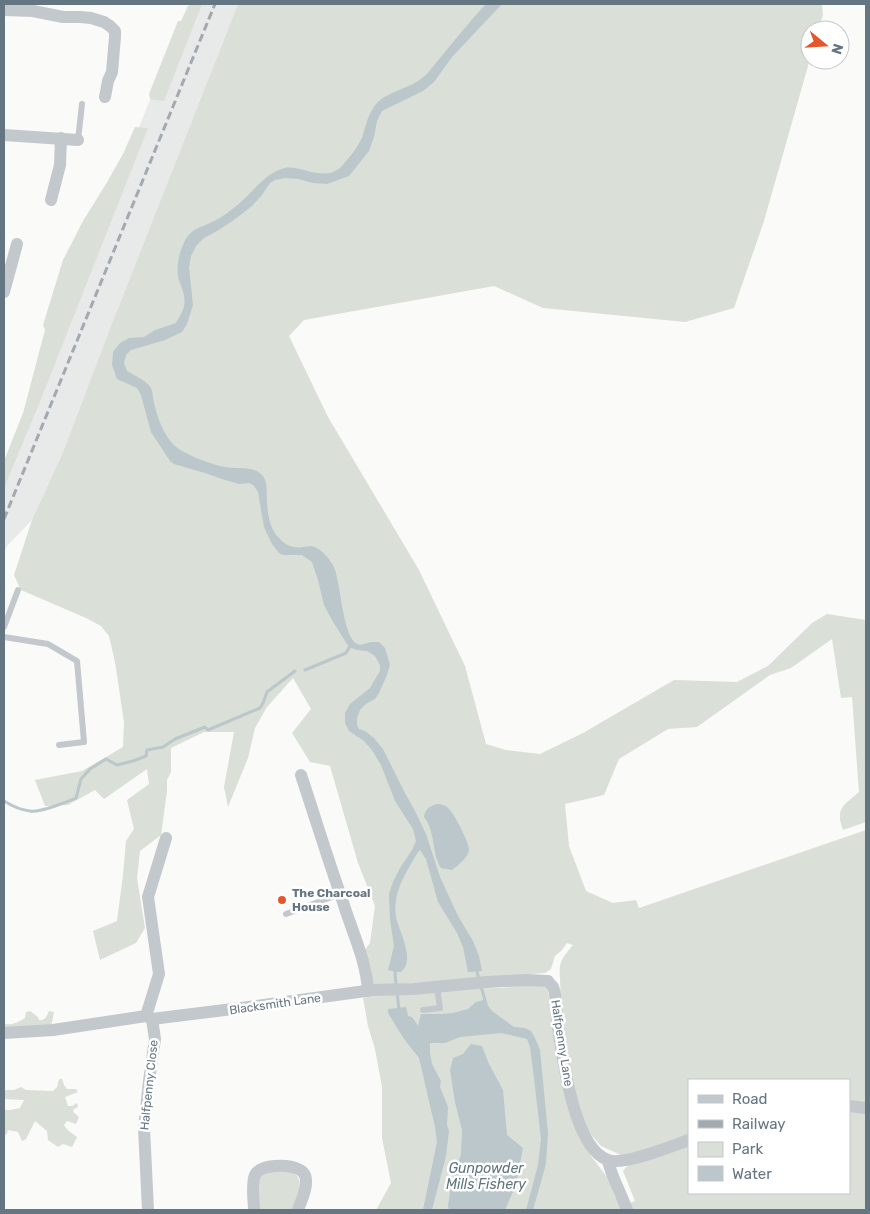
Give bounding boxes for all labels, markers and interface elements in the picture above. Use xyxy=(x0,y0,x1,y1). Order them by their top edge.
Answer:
north arrow xyxy=(800,20,850,70)
text: N xyxy=(827,41,847,56)
place label: The Charcoal House xyxy=(292,886,370,914)
marker: The Charcoal House xyxy=(276,894,288,906)
street label: Blacksmith Lane xyxy=(228,991,322,1017)
street label: Halfpenny Lane xyxy=(548,999,576,1088)
street label: Halfpenny Close xyxy=(137,1039,161,1131)
legend xyxy=(688,1079,850,1194)
text: Road xyxy=(732,1090,768,1108)
text: Railway xyxy=(732,1115,786,1133)
text: Park xyxy=(732,1140,763,1158)
water label: Gunpowder Mills Fishery xyxy=(446,1160,527,1193)
text: Water xyxy=(732,1165,772,1183)

